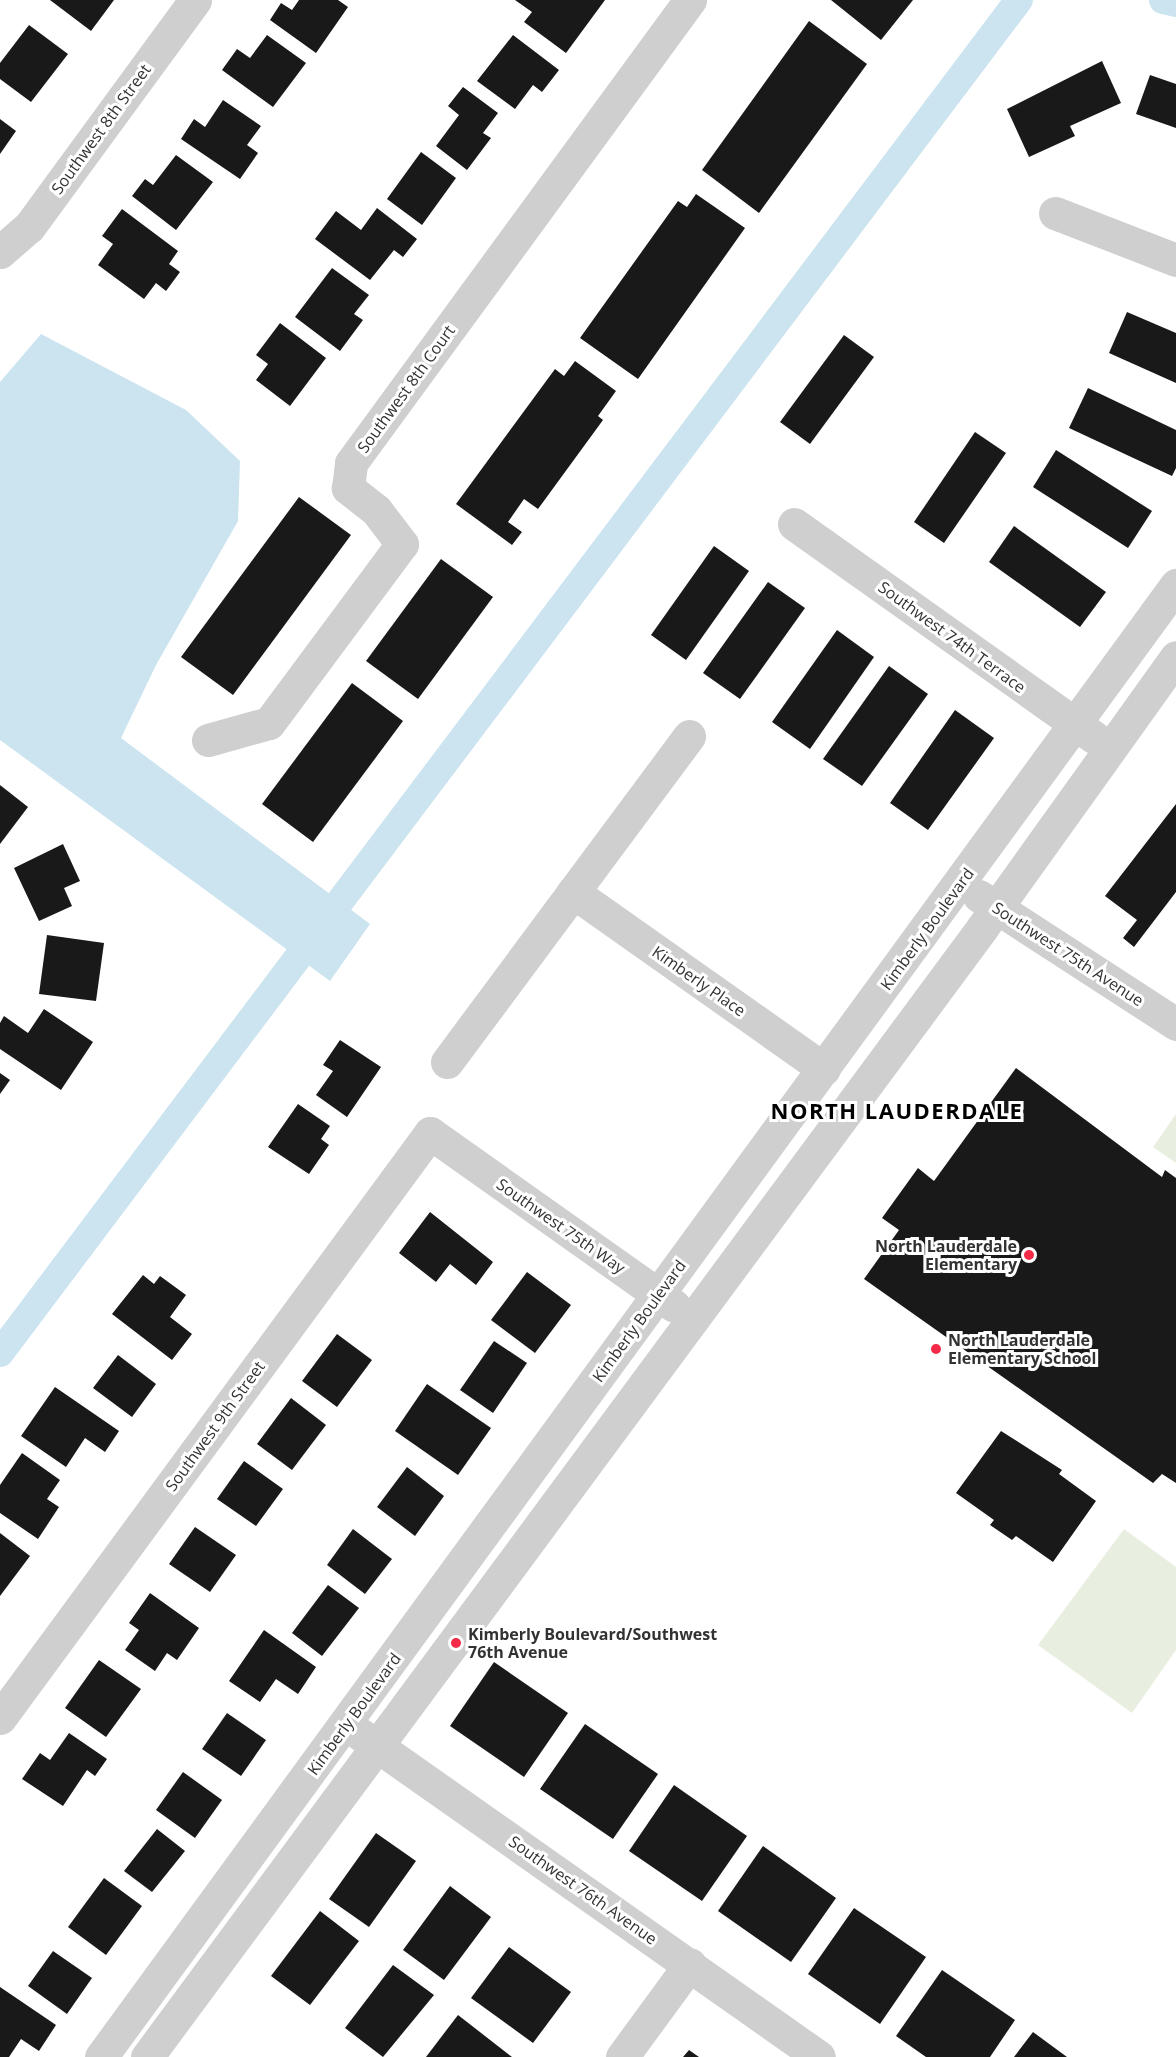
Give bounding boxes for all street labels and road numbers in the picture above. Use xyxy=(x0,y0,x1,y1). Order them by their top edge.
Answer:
street label: Southwest 8th Street xyxy=(47,60,155,198)
street label: Southwest 8th Court xyxy=(353,321,459,457)
street label: Southwest 74th Terrace xyxy=(875,577,1029,697)
street label: Kimberly Boulevard xyxy=(876,864,978,994)
street label: Southwest 75th Avenue xyxy=(989,898,1147,1010)
street label: Kimberly Place xyxy=(649,942,749,1020)
street label: Southwest 75th Way xyxy=(493,1174,629,1278)
street label: Kimberly Boulevard xyxy=(588,1256,690,1386)
street label: Southwest 9th Street xyxy=(161,1357,269,1495)
street label: Kimberly Boulevard xyxy=(303,1649,405,1779)
street label: Southwest 76th Avenue xyxy=(505,1832,661,1948)

